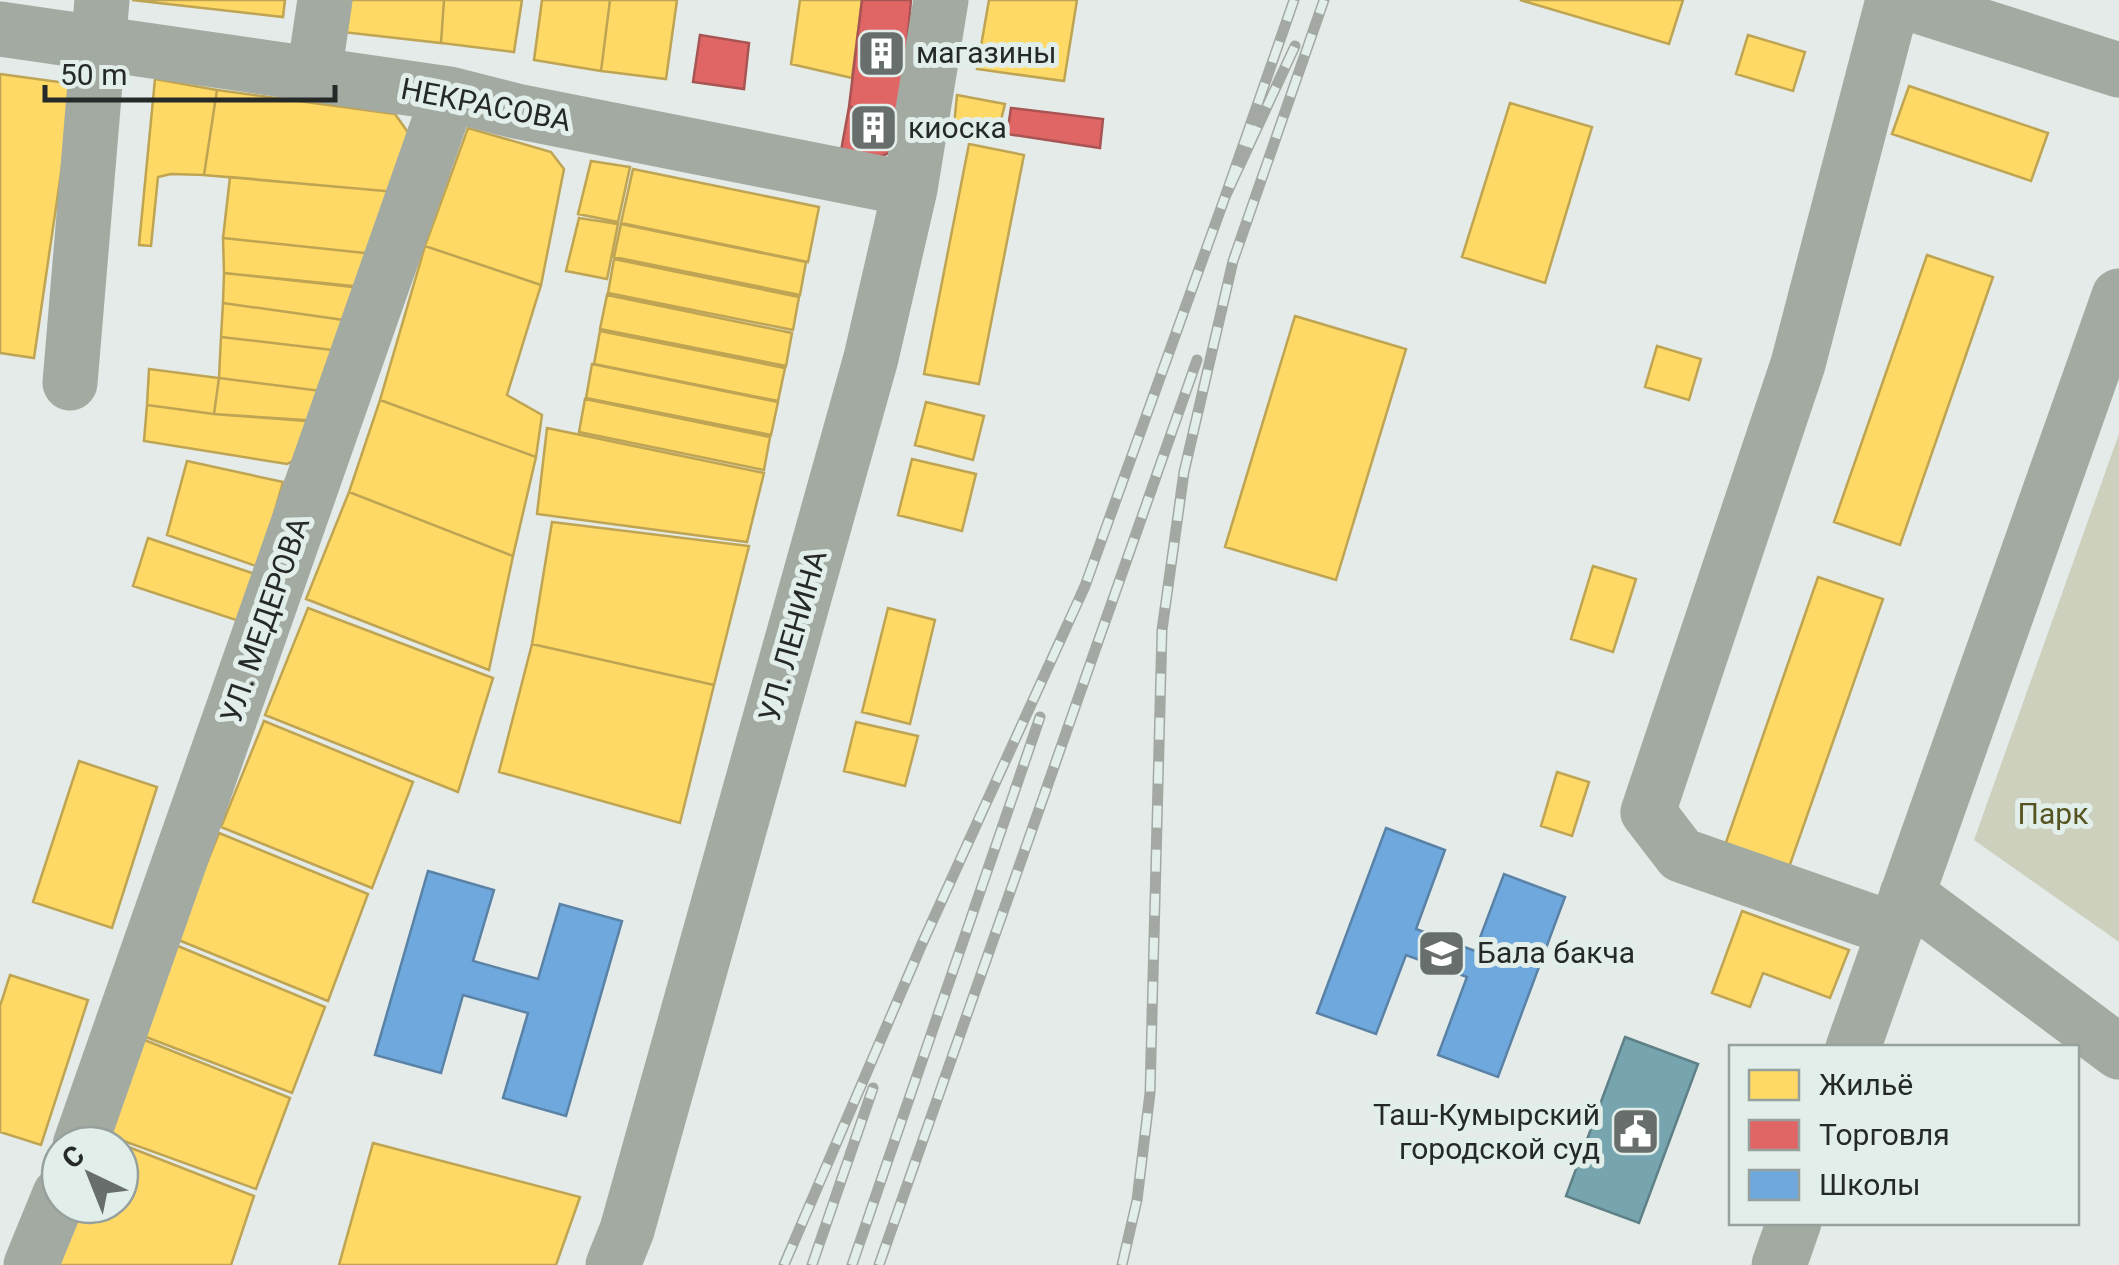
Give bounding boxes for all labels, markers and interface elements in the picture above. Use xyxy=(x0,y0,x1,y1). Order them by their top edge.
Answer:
building icon: магазины xyxy=(855,27,907,79)
place label: магазины xyxy=(916,35,1057,70)
scale bar xyxy=(45,40,335,102)
text: 50 m xyxy=(60,57,127,92)
street label: НЕКРАСОВА xyxy=(398,71,575,138)
building icon: киоска xyxy=(847,102,899,154)
place label: киоска xyxy=(908,110,1007,145)
street label: УЛ. МЕДЕРОВА xyxy=(213,512,316,727)
street label: УЛ. ЛЕНИНА xyxy=(751,546,834,726)
park label: Парк xyxy=(2018,796,2088,831)
school or university icon: Бала бакча xyxy=(1416,927,1468,979)
place label: Бала бакча xyxy=(1477,935,1635,970)
legend xyxy=(1729,1045,2079,1225)
text: Жильё xyxy=(1819,1067,1913,1102)
place label: Таш-Кумырский городской суд xyxy=(1373,1097,1600,1166)
public building icon: Таш-Кумырский городской суд xyxy=(1609,1106,1661,1158)
text: Торговля xyxy=(1819,1117,1950,1152)
north arrow xyxy=(40,1125,140,1225)
text: С xyxy=(55,1139,91,1175)
text: Школы xyxy=(1819,1167,1921,1202)

